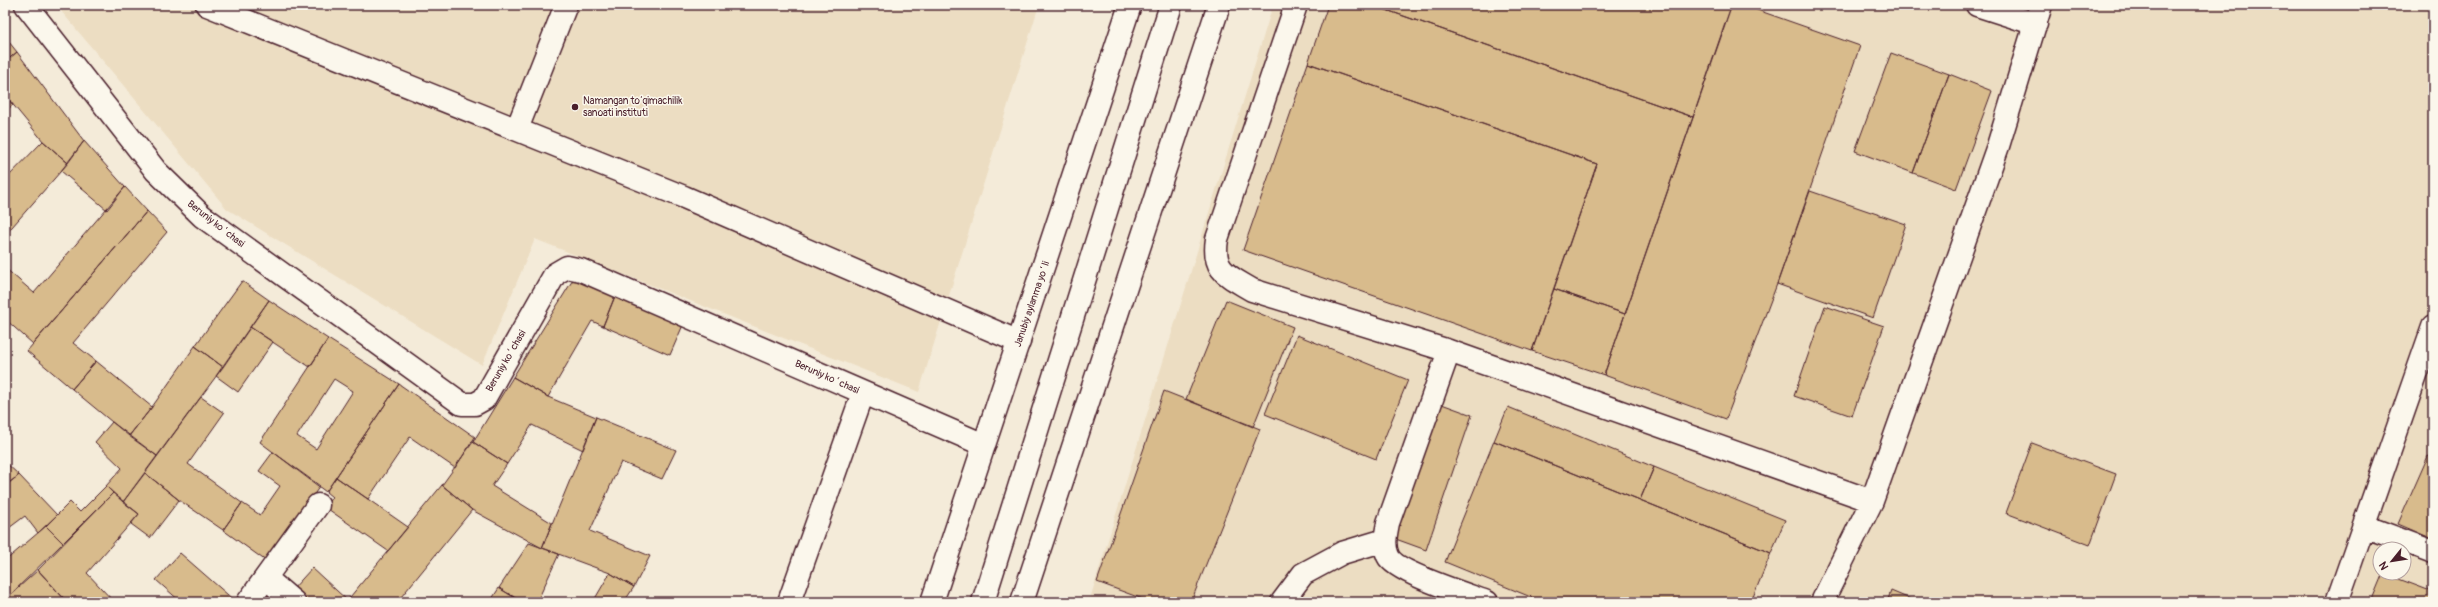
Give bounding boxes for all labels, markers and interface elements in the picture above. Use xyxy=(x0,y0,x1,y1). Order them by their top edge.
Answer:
place label: Namangan to‘qimachilik sanoati instituti xyxy=(583,95,683,119)
marker: Namangan to‘qimachilik sanoati instituti xyxy=(570,102,580,112)
street label: Beruniy koʻchasi xyxy=(185,198,247,250)
street label: Janubiy aylanma yoʻli xyxy=(1012,259,1052,348)
street label: Beruniy koʻchasi xyxy=(483,328,529,394)
street label: Beruniy koʻchasi xyxy=(793,357,861,397)
north arrow xyxy=(2372,541,2412,581)
text: N xyxy=(2376,559,2391,572)

